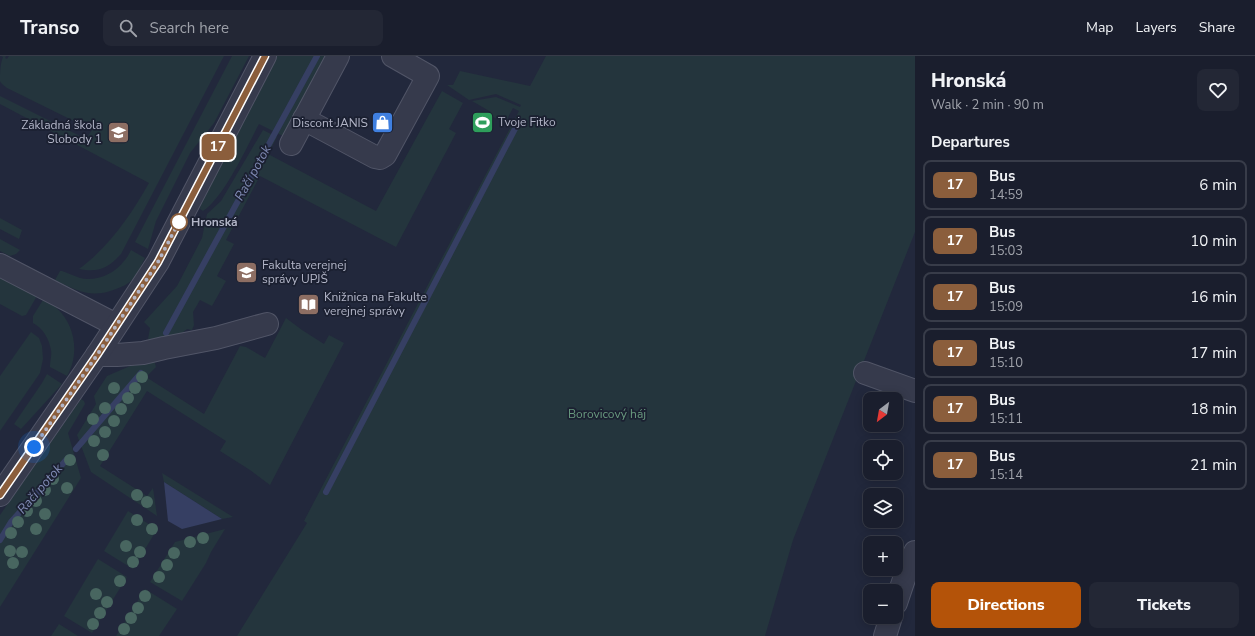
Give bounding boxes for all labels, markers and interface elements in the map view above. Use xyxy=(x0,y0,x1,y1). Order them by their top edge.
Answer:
search box xyxy=(103,10,383,46)
text: Transo xyxy=(20,15,79,41)
icon: search xyxy=(117,17,139,39)
text: Search here xyxy=(149,18,229,38)
text: Map xyxy=(1086,18,1113,37)
text: Layers xyxy=(1135,18,1177,37)
text: Share xyxy=(1199,18,1235,37)
text: Hronská xyxy=(931,68,1006,94)
button: heart xyxy=(1197,69,1239,111)
text: Walk · 2 min · 90 m xyxy=(931,96,1044,114)
sports icon: Tvoje Fitko xyxy=(469,109,495,135)
shop icon: Discont JANIS xyxy=(370,110,396,136)
place label: Tvoje Fitko xyxy=(498,114,556,130)
place label: Discont JANIS xyxy=(292,115,368,131)
place label: Základná škola Slobody 1 xyxy=(21,117,102,147)
school or university icon: Základná škola Slobody 1 xyxy=(105,119,131,145)
text: Departures xyxy=(931,132,1010,152)
line badge: 17 xyxy=(200,134,236,160)
text: 17 xyxy=(210,137,226,156)
water label: Račí potok xyxy=(230,142,276,204)
text: Bus xyxy=(989,166,1015,186)
text: 17 xyxy=(947,175,963,194)
text: 6 min xyxy=(1199,175,1237,195)
text: 14:59 xyxy=(989,186,1023,204)
marker: Hronská xyxy=(170,213,188,231)
place label: Hronská xyxy=(191,214,238,230)
text: Bus xyxy=(989,222,1015,242)
text: 17 xyxy=(947,231,963,250)
text: 10 min xyxy=(1190,231,1237,251)
text: 15:03 xyxy=(989,242,1023,260)
place label: Fakulta verejnej správy UPJŠ xyxy=(262,257,347,287)
school or university icon: Fakulta verejnej správy UPJŠ xyxy=(233,259,259,285)
text: Bus xyxy=(989,278,1015,298)
text: 17 xyxy=(947,287,963,306)
text: 16 min xyxy=(1190,287,1237,307)
place label: Knižnica na Fakulte verejnej správy xyxy=(324,289,427,319)
library icon: Knižnica na Fakulte verejnej správy xyxy=(296,291,322,317)
text: 15:09 xyxy=(989,298,1023,316)
text: Bus xyxy=(989,334,1015,354)
text: 17 xyxy=(947,343,963,362)
text: 17 min xyxy=(1190,343,1237,363)
text: 15:10 xyxy=(989,354,1023,372)
text: Bus xyxy=(989,390,1015,410)
north arrow xyxy=(863,392,903,432)
map controls xyxy=(863,392,903,624)
text: 17 xyxy=(947,399,963,418)
text: 18 min xyxy=(1190,399,1237,419)
park label: Borovicový háj xyxy=(568,406,646,422)
text: 15:11 xyxy=(989,410,1023,428)
your location xyxy=(24,437,44,457)
button: locate xyxy=(863,440,903,480)
text: Bus xyxy=(989,446,1015,466)
text: 17 xyxy=(947,455,963,474)
text: 21 min xyxy=(1190,455,1237,475)
water label: Račí potok xyxy=(13,460,67,518)
text: 15:14 xyxy=(989,466,1023,484)
button: layers xyxy=(863,488,903,528)
button: + xyxy=(863,536,903,576)
button: Directions xyxy=(931,582,1081,628)
button: Tickets xyxy=(1089,582,1239,628)
button: − xyxy=(863,584,903,624)

